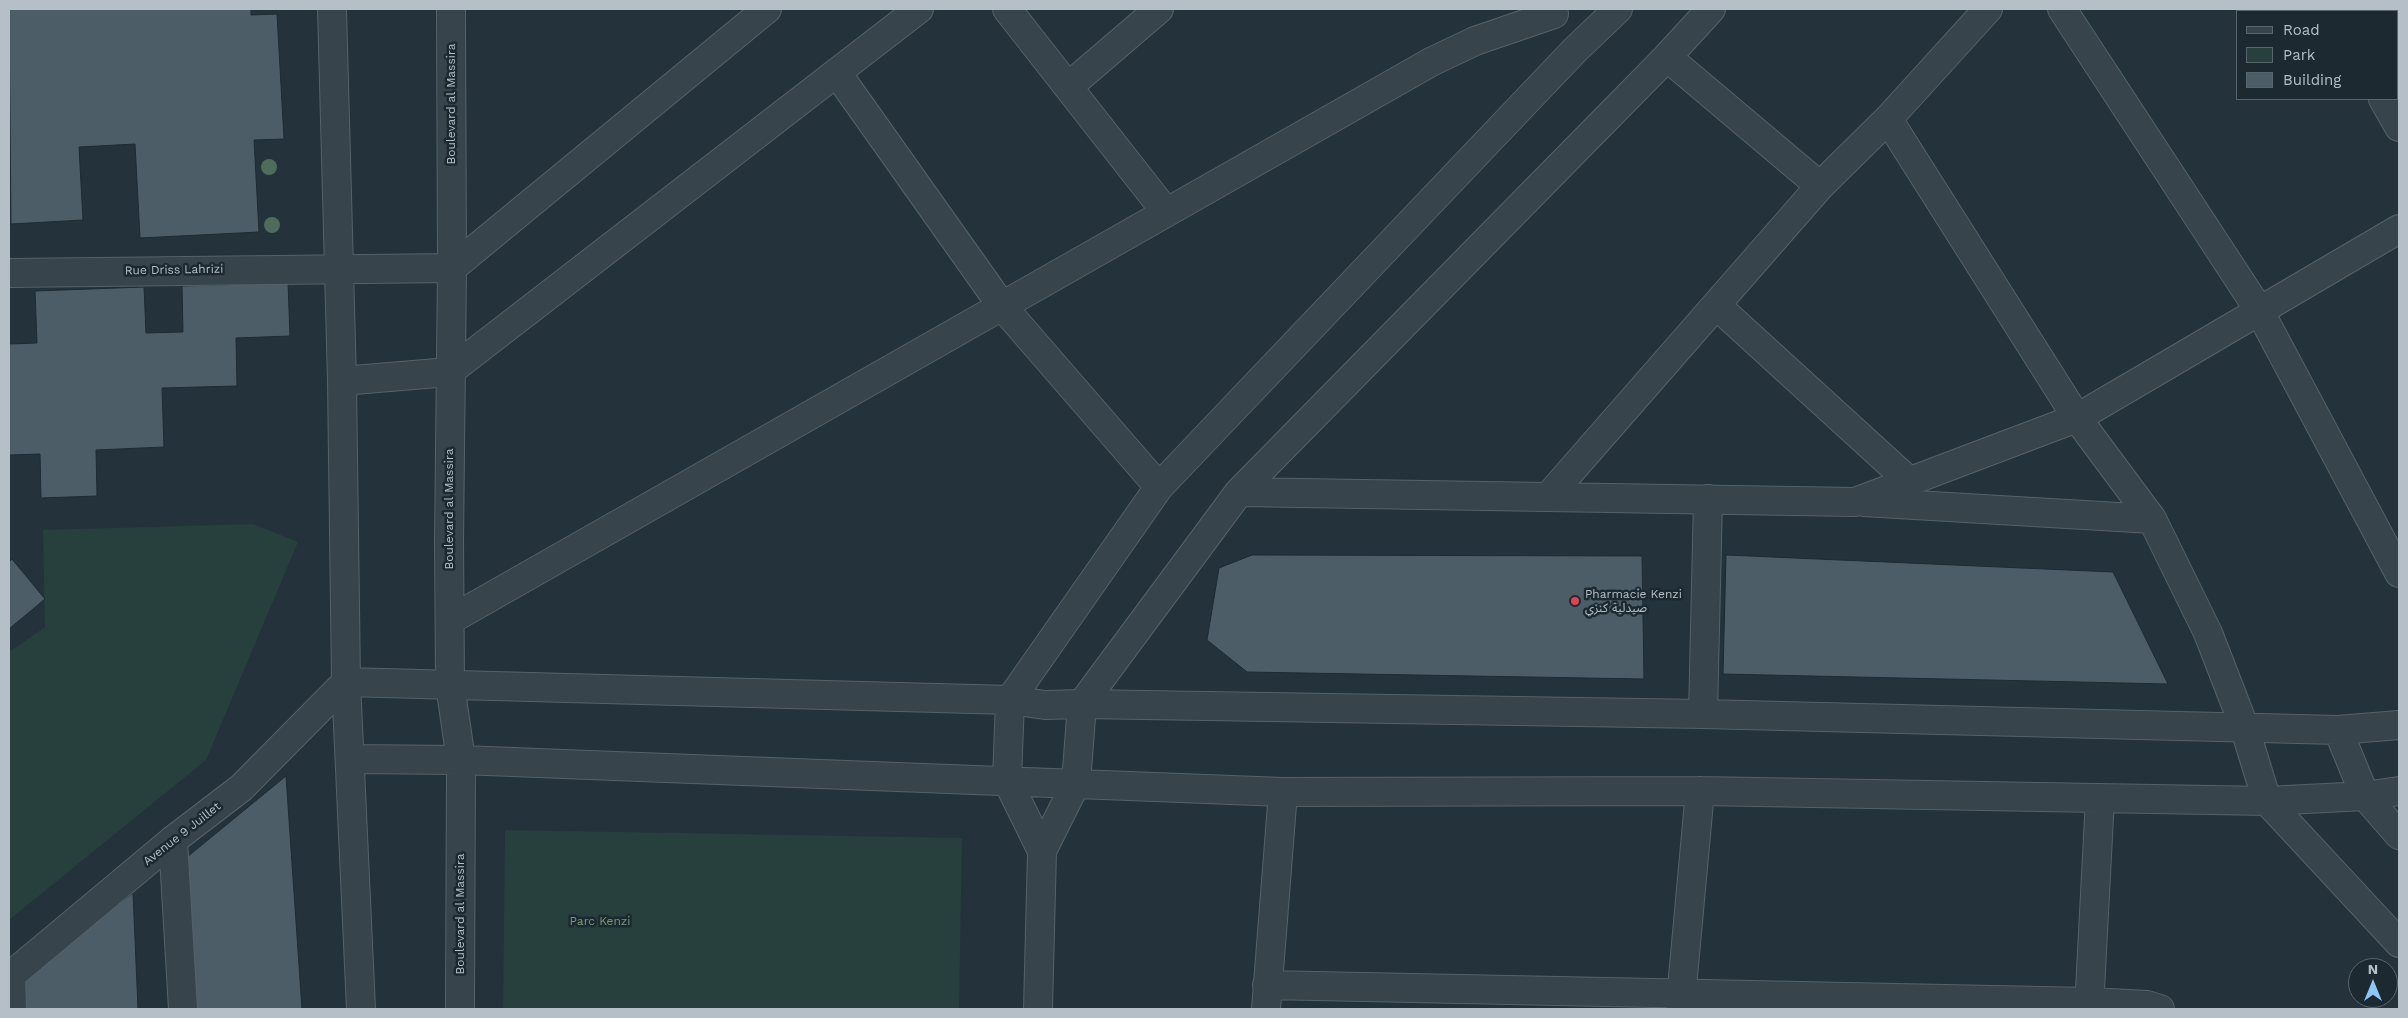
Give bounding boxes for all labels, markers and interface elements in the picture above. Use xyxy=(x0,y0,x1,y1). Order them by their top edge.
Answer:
legend xyxy=(2236,10,2398,100)
text: Road xyxy=(2283,21,2320,39)
street label: Boulevard al Massira xyxy=(444,44,458,164)
text: Park xyxy=(2283,46,2315,64)
text: Building xyxy=(2283,71,2341,89)
street label: Rue Driss Lahrizi xyxy=(124,262,224,278)
street label: Boulevard al Massira xyxy=(442,449,456,569)
place label: Pharmacie Kenzi صيدلية كنزي xyxy=(1585,587,1682,615)
marker: Pharmacie Kenzi صيدلية كنزي xyxy=(1569,595,1581,607)
street label: Avenue 9 Juillet xyxy=(140,799,224,869)
street label: Boulevard al Massira xyxy=(453,854,467,974)
park label: Parc Kenzi xyxy=(570,914,630,928)
north arrow xyxy=(2348,958,2398,1008)
text: N xyxy=(2368,961,2378,977)

